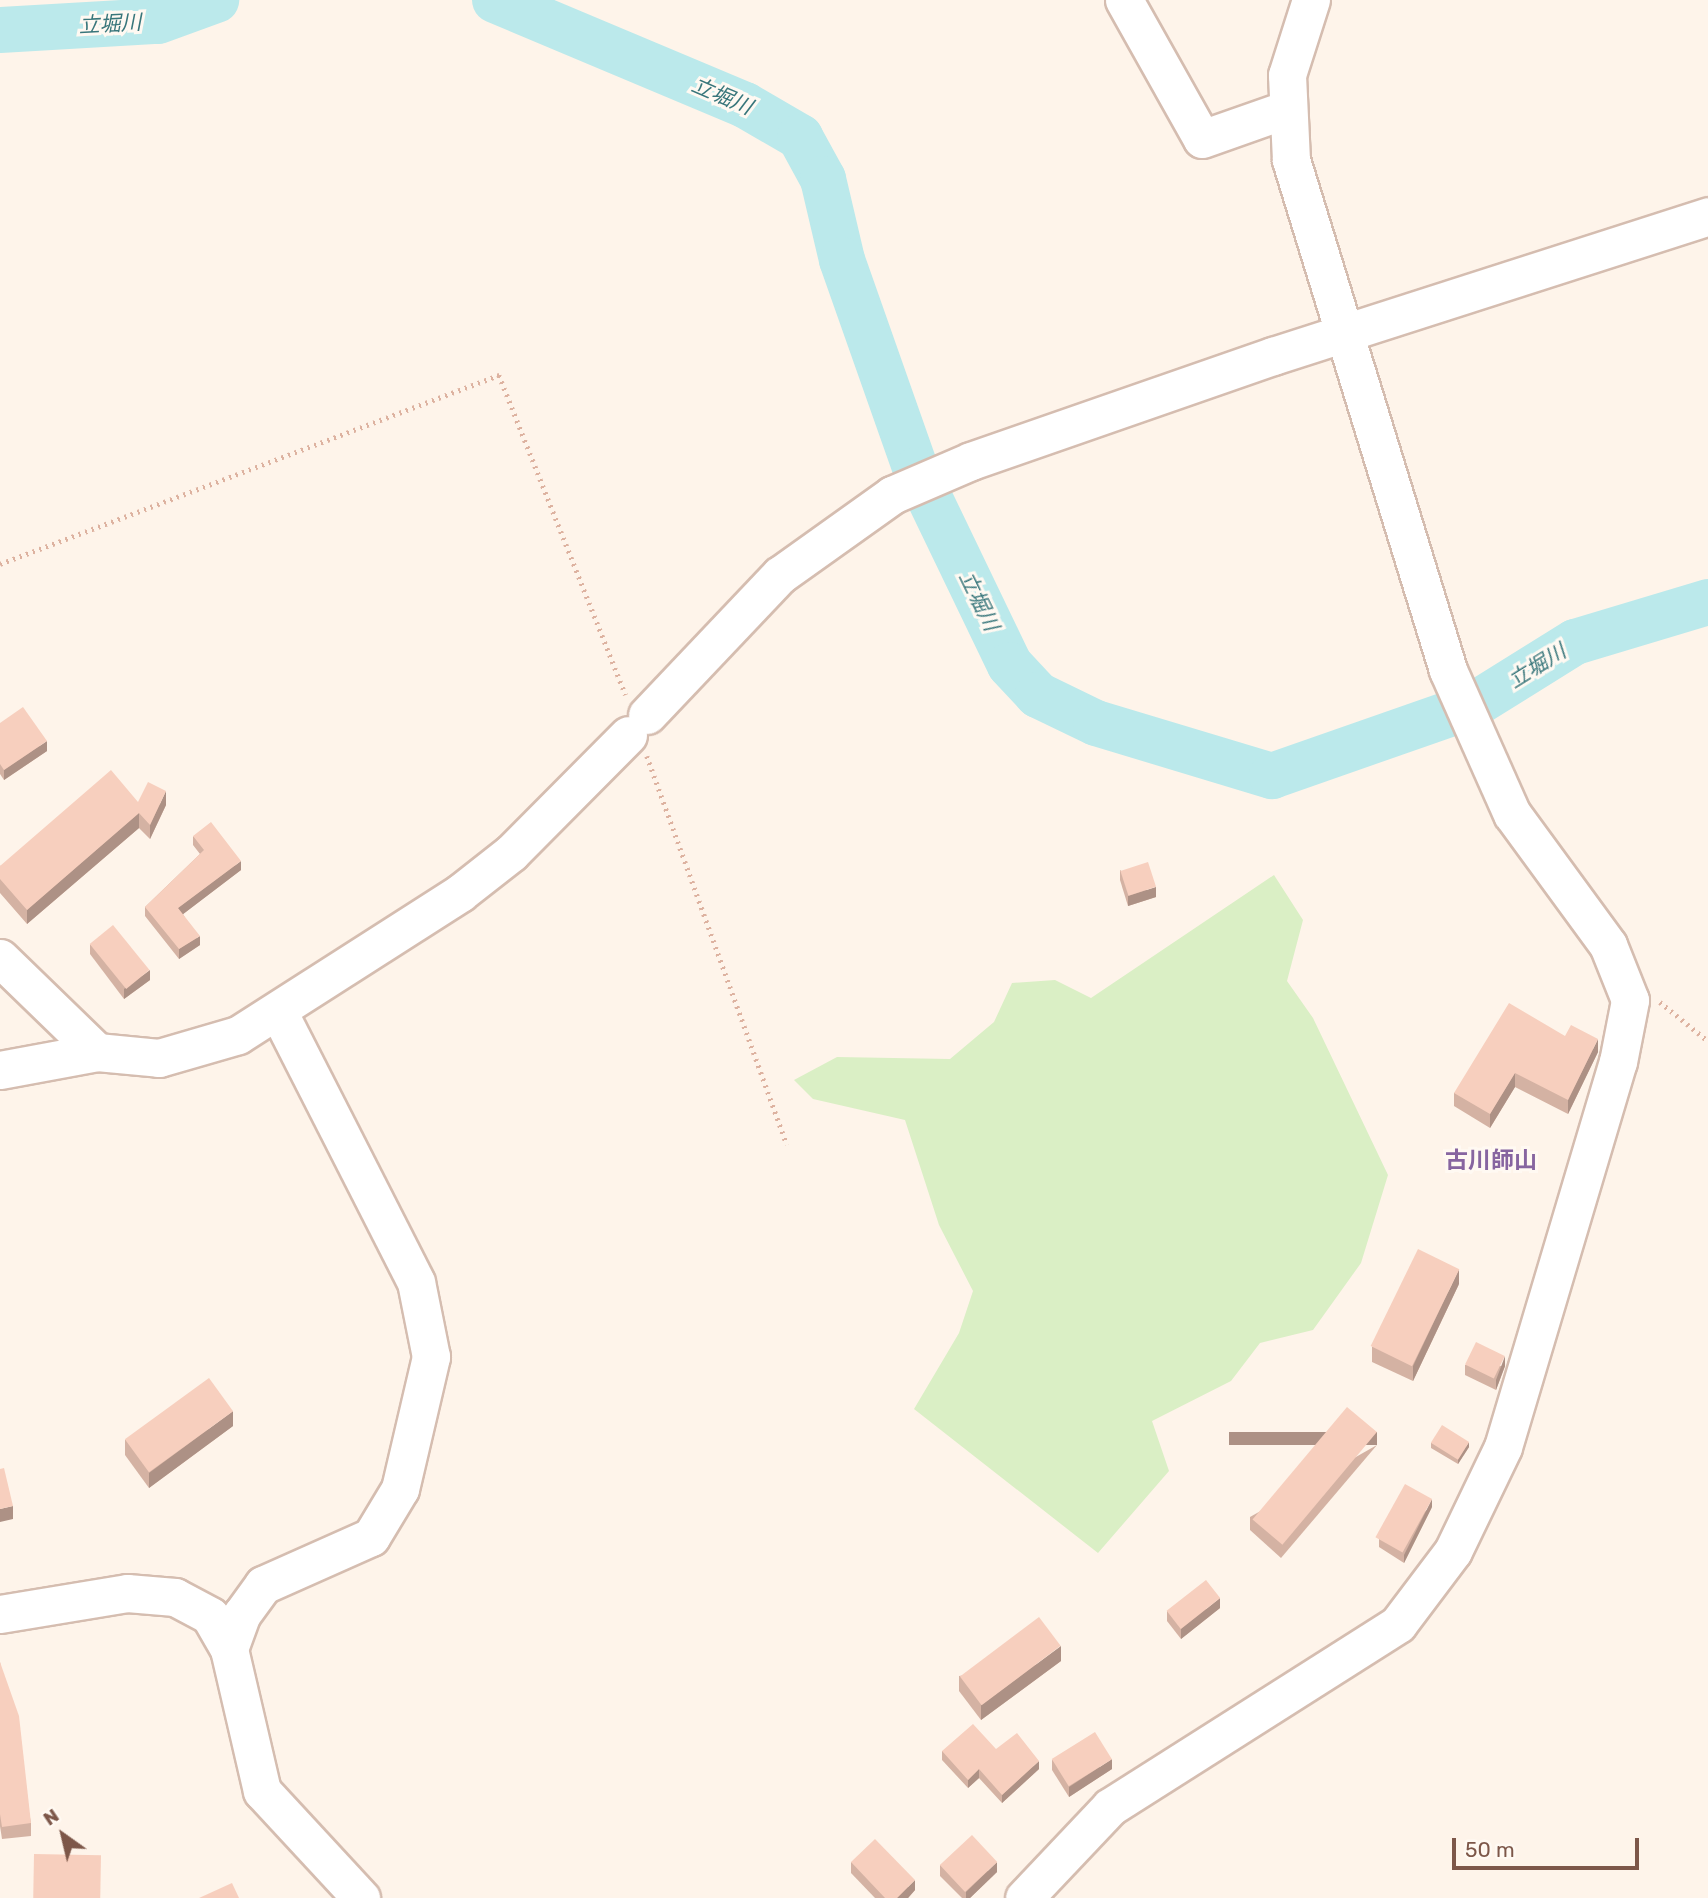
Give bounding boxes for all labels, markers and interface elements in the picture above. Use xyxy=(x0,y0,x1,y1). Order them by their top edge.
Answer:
water label: 立堀川 xyxy=(78,10,142,38)
water label: 立堀川 xyxy=(688,72,756,120)
water label: 立堀川 xyxy=(954,567,1004,635)
water label: 立堀川 xyxy=(1504,639,1570,693)
district label: 古川師山 xyxy=(1445,1146,1537,1174)
north arrow xyxy=(28,1800,98,1870)
text: N xyxy=(39,1804,63,1831)
scale bar xyxy=(1456,1825,1643,1869)
text: 50 m xyxy=(1465,1837,1515,1862)

